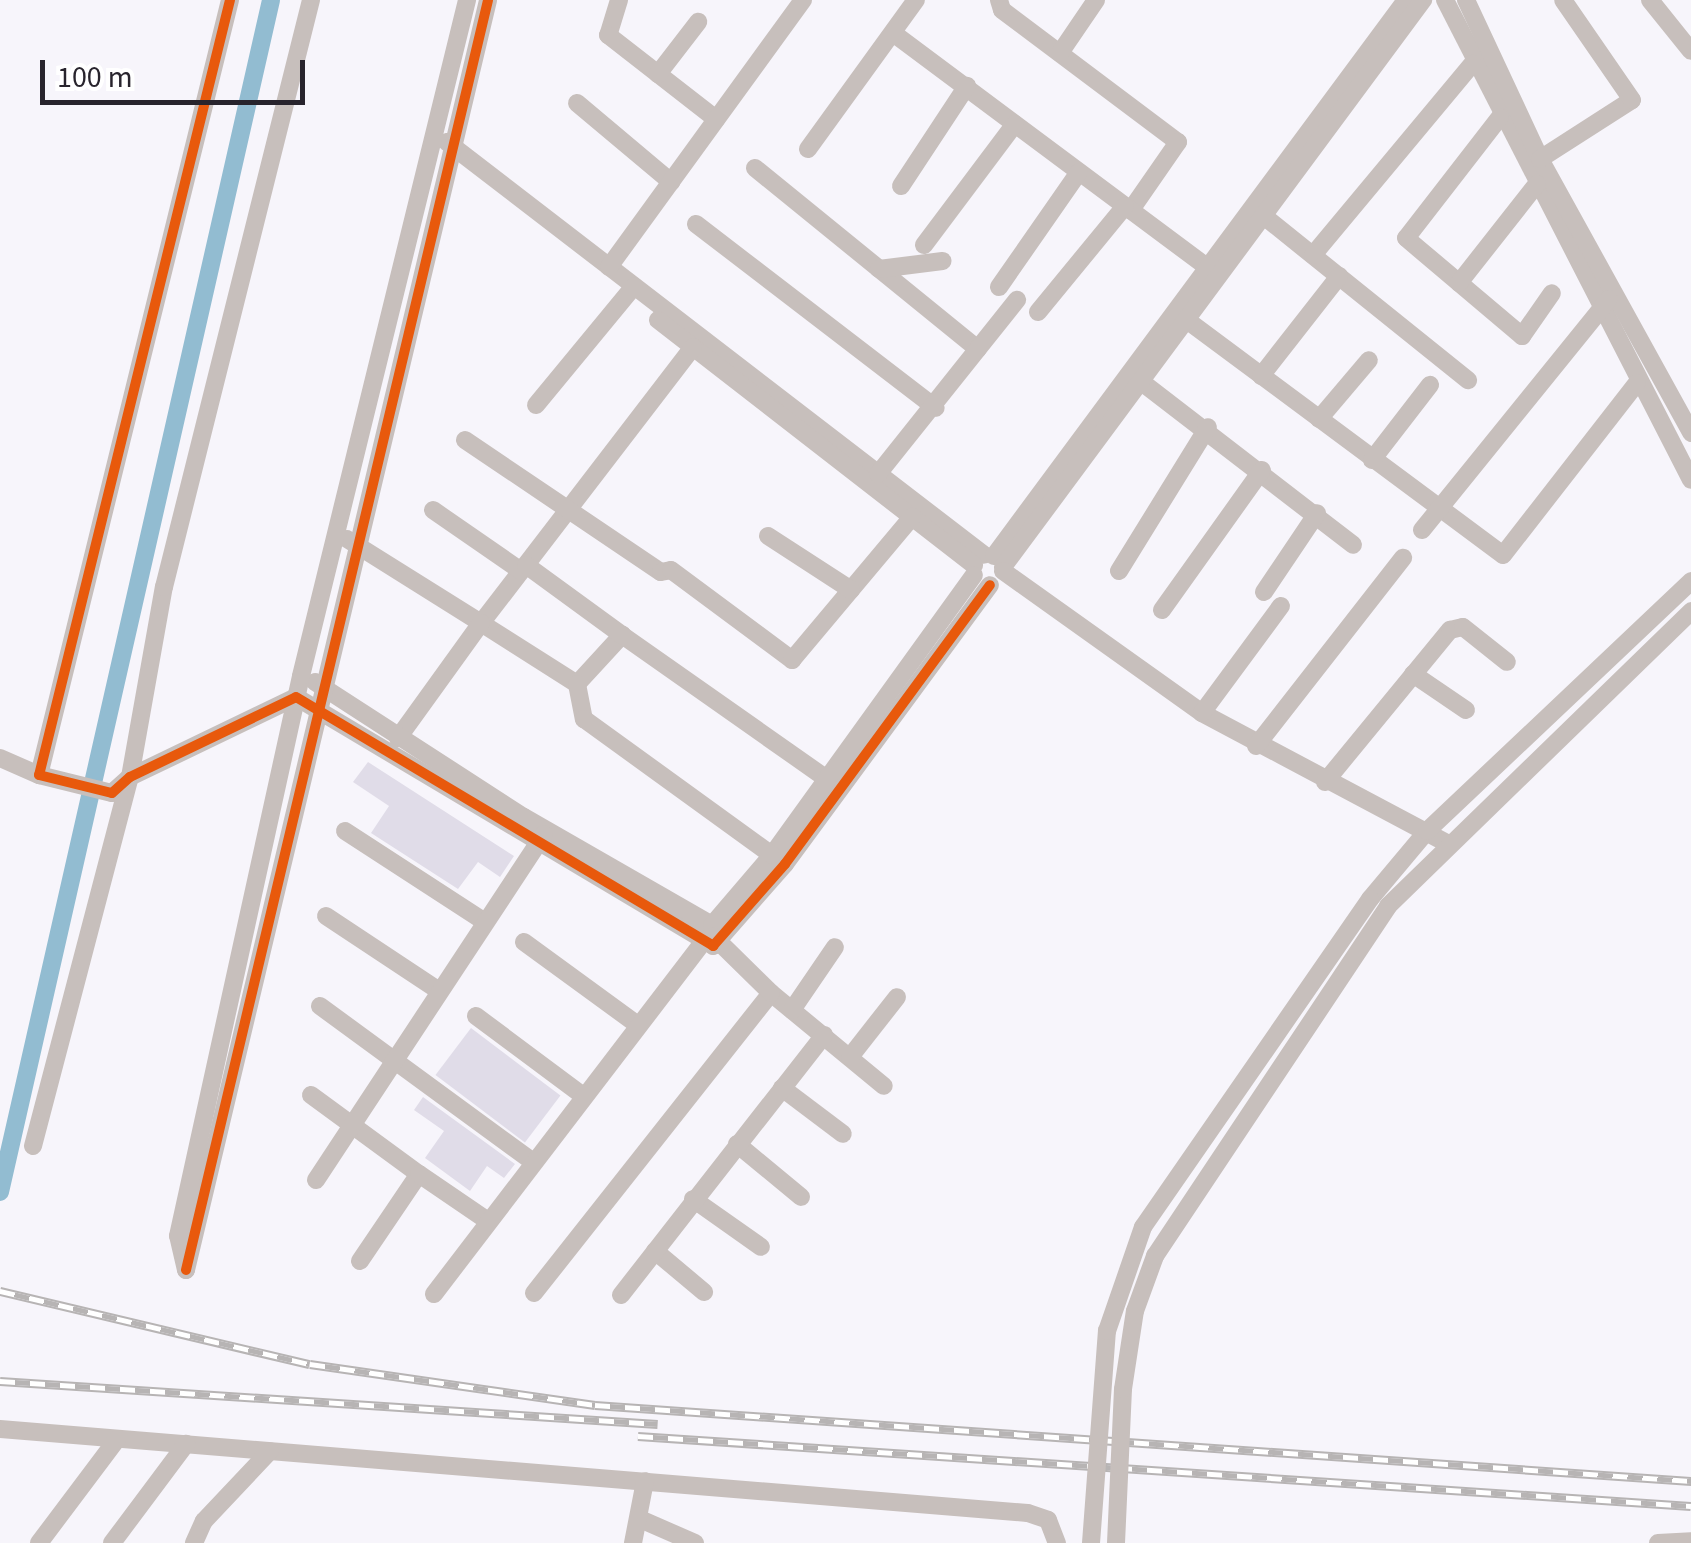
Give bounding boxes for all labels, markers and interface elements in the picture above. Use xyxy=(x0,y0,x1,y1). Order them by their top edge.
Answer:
scale bar xyxy=(45,40,310,102)
text: 100 m xyxy=(57,56,133,99)

